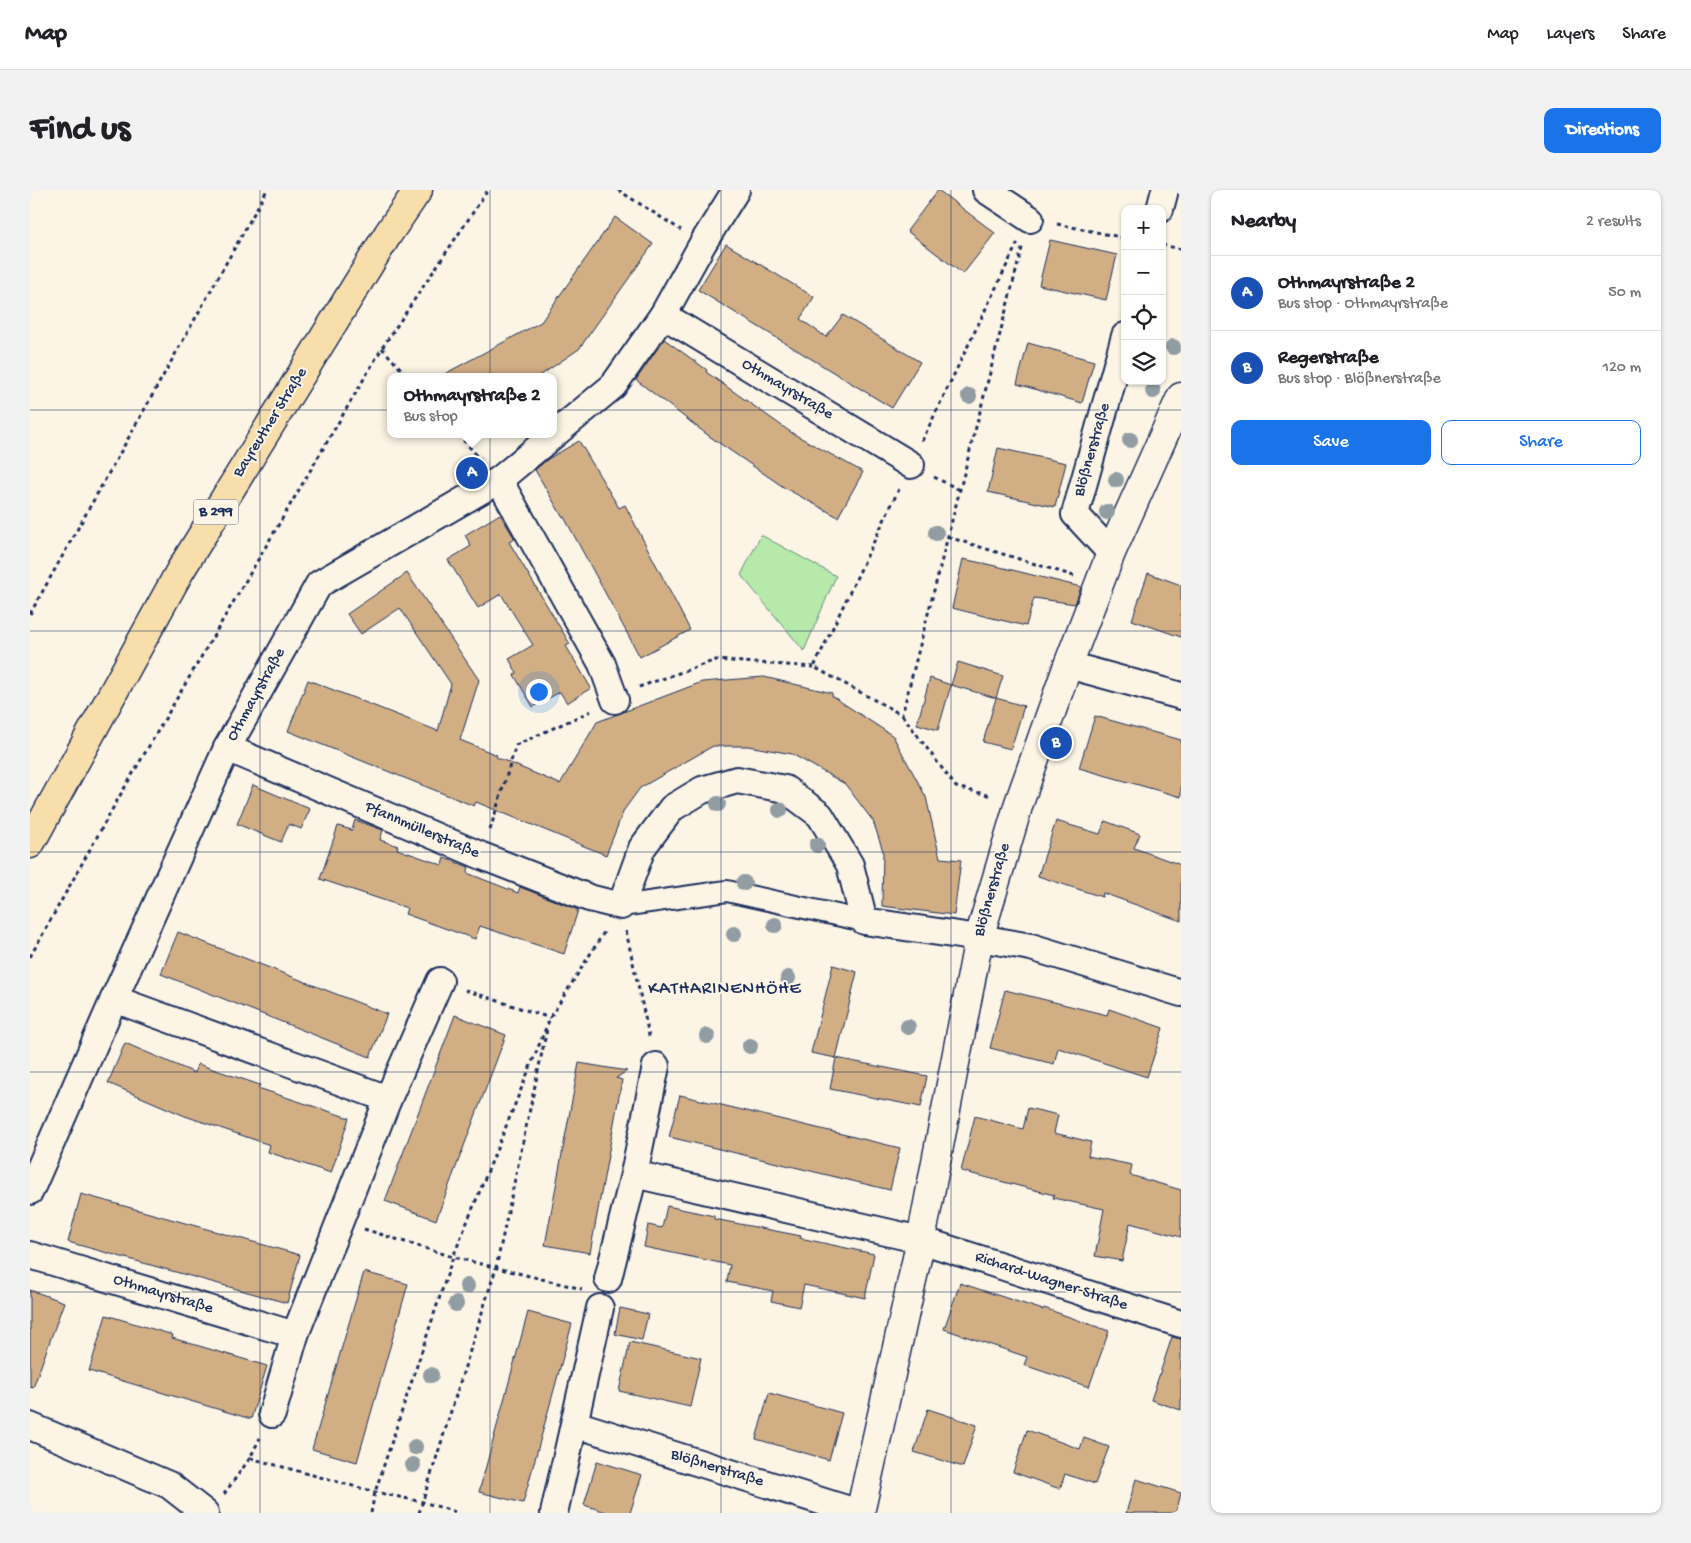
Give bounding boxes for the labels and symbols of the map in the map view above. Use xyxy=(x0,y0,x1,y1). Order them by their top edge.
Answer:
street label: Othmayrstraße xyxy=(738,355,837,425)
street label: Bayreuther Straße xyxy=(229,364,313,482)
street label: Blößnerstraße xyxy=(1070,400,1116,500)
pin: A xyxy=(456,454,488,492)
road number: B 299 xyxy=(194,500,238,524)
street label: Othmayrstraße xyxy=(224,644,291,745)
your location xyxy=(526,679,552,705)
pin: B xyxy=(1040,724,1072,762)
street label: Pfannmüllerstraße xyxy=(361,798,483,864)
street label: Blößnerstraße xyxy=(970,840,1016,940)
district label: KATHARINENHÖHE xyxy=(648,979,802,1000)
street label: Richard-Wagner-Straße xyxy=(972,1248,1130,1316)
street label: Othmayrstraße xyxy=(111,1271,216,1319)
street label: Blößnerstraße xyxy=(667,1446,766,1492)

